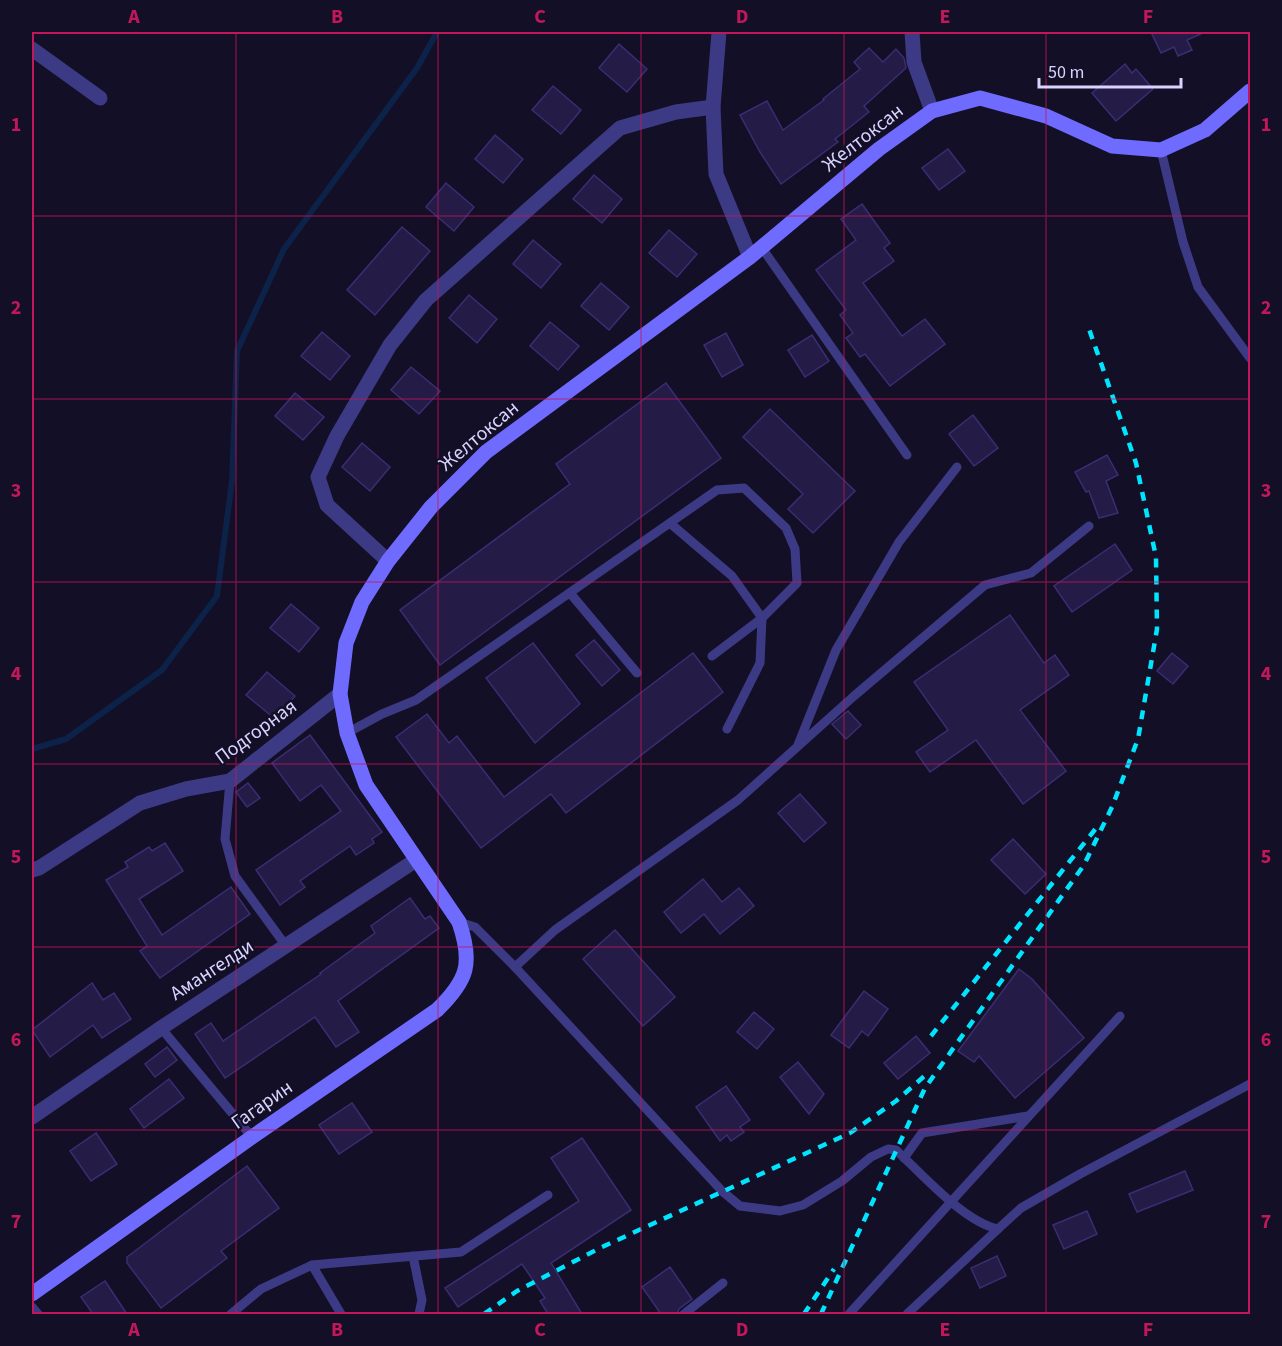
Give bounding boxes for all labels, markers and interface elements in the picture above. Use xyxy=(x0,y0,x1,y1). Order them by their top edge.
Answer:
text: A xyxy=(127,3,140,31)
text: B xyxy=(331,3,343,31)
text: C xyxy=(534,3,546,31)
text: D xyxy=(736,3,748,31)
text: E xyxy=(940,3,950,31)
text: F xyxy=(1143,3,1153,31)
scale bar xyxy=(1039,51,1182,89)
text: 50 m xyxy=(1048,60,1084,85)
street label: Желтоксан xyxy=(816,97,910,179)
text: 1 xyxy=(11,111,21,139)
text: 1 xyxy=(1261,111,1271,139)
text: 2 xyxy=(11,294,21,322)
text: 2 xyxy=(1261,294,1271,322)
street label: Желтоксан xyxy=(433,394,525,478)
text: 3 xyxy=(11,477,21,505)
text: 3 xyxy=(1261,477,1271,505)
text: 4 xyxy=(11,660,22,688)
text: 4 xyxy=(1261,660,1272,688)
street label: Подгорная xyxy=(209,693,303,771)
text: 5 xyxy=(11,843,21,871)
text: 5 xyxy=(1261,843,1271,871)
street label: Амангелди xyxy=(165,932,259,1008)
text: 6 xyxy=(11,1026,21,1054)
text: 6 xyxy=(1261,1026,1271,1054)
street label: Гагарин xyxy=(226,1074,298,1136)
text: 7 xyxy=(11,1208,21,1236)
text: 7 xyxy=(1261,1208,1271,1236)
text: A xyxy=(127,1316,140,1344)
text: B xyxy=(331,1316,343,1344)
text: C xyxy=(534,1316,546,1344)
text: D xyxy=(736,1316,748,1344)
text: E xyxy=(940,1316,950,1344)
text: F xyxy=(1143,1316,1153,1344)

